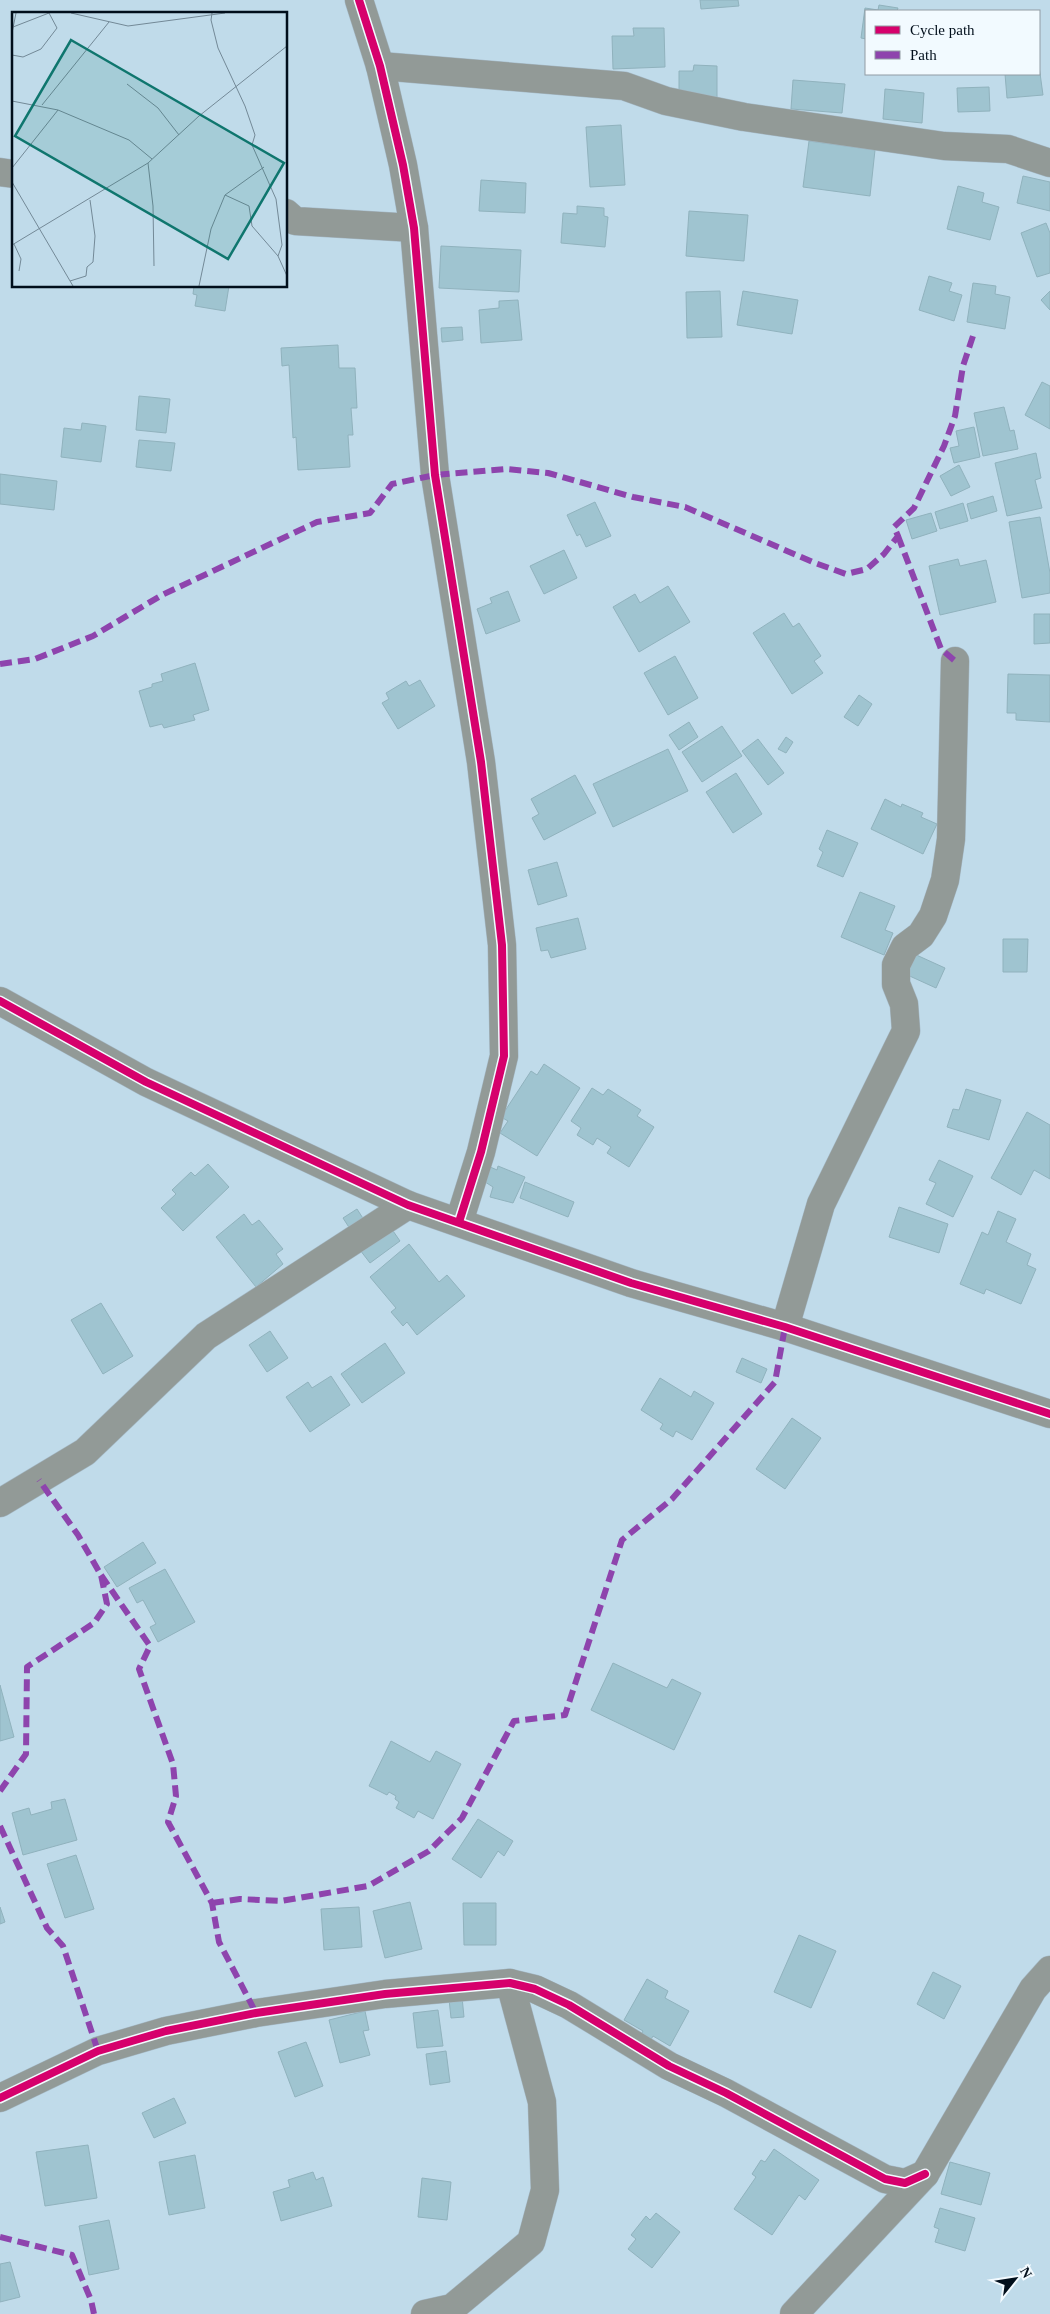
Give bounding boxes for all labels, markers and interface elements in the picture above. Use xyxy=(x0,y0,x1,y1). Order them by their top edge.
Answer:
legend xyxy=(865,10,1040,75)
inset map xyxy=(12,12,288,288)
text: Cycle path xyxy=(910,22,975,38)
text: Path xyxy=(910,47,937,63)
north arrow xyxy=(990,2254,1040,2304)
text: N xyxy=(1017,2265,1035,2281)

